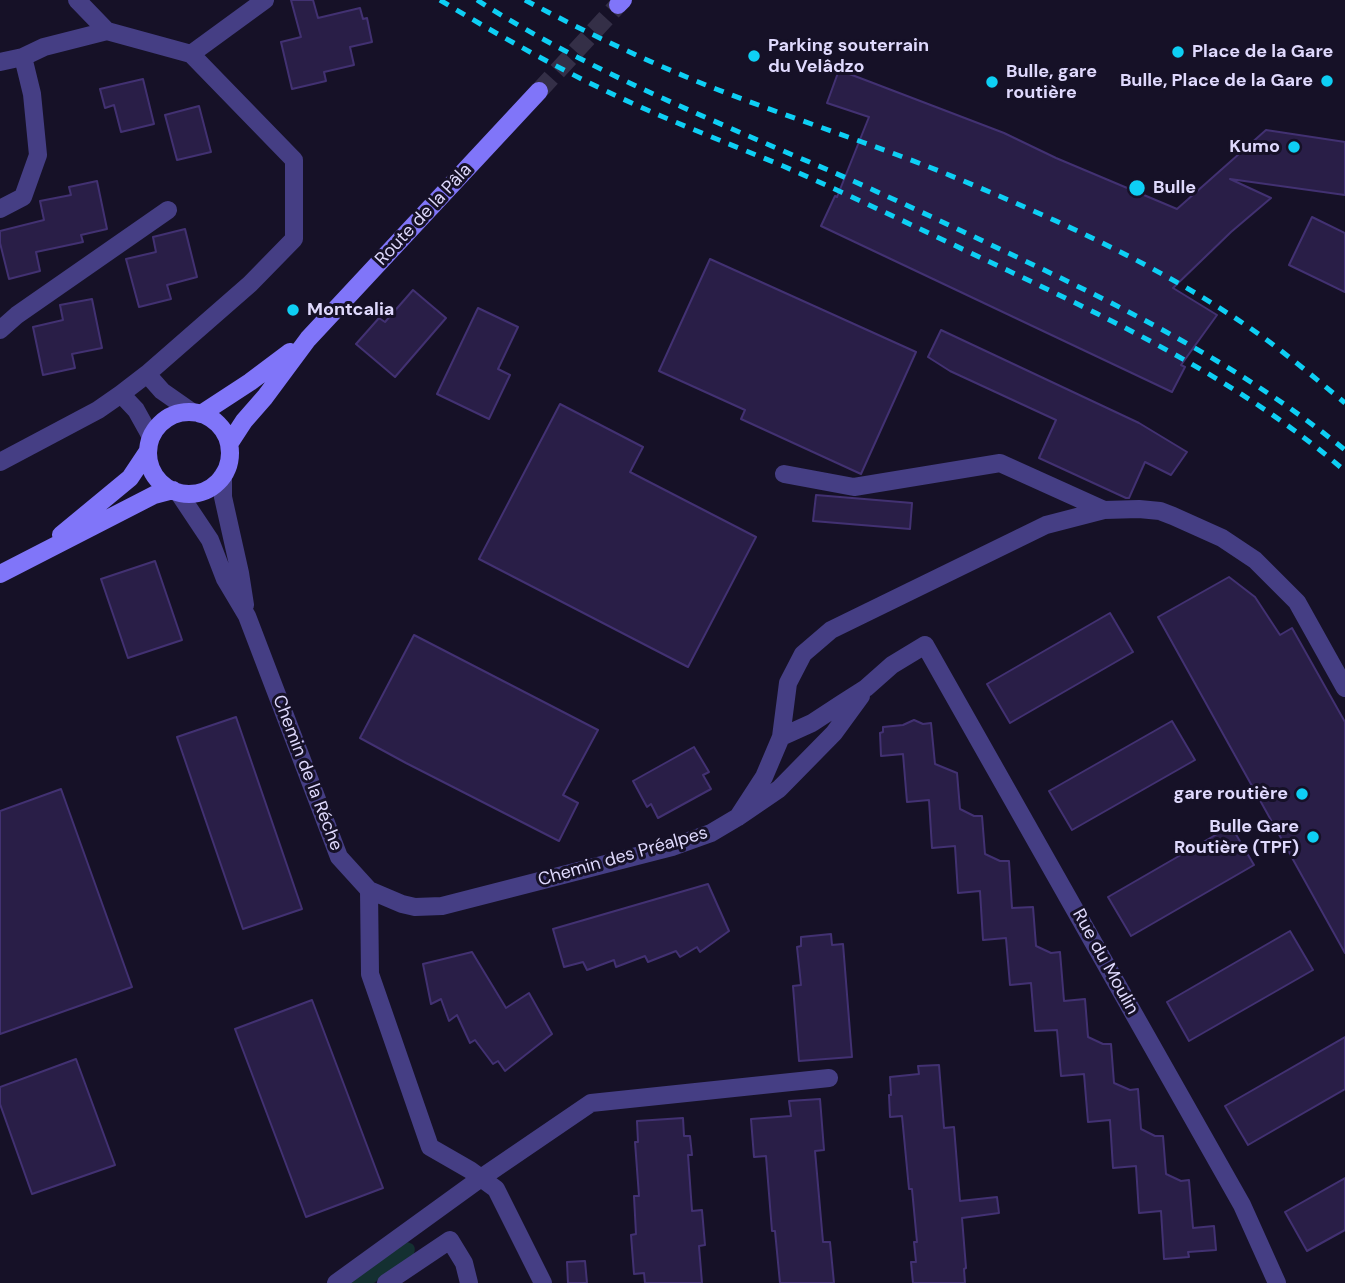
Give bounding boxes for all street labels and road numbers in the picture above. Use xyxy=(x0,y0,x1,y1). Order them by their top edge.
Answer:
street label: Route de la Pâla xyxy=(371,160,477,270)
street label: Chemin de la Réche xyxy=(267,692,347,854)
street label: Chemin des Préalpes xyxy=(536,822,710,892)
street label: Rue du Moulin xyxy=(1067,906,1143,1018)

